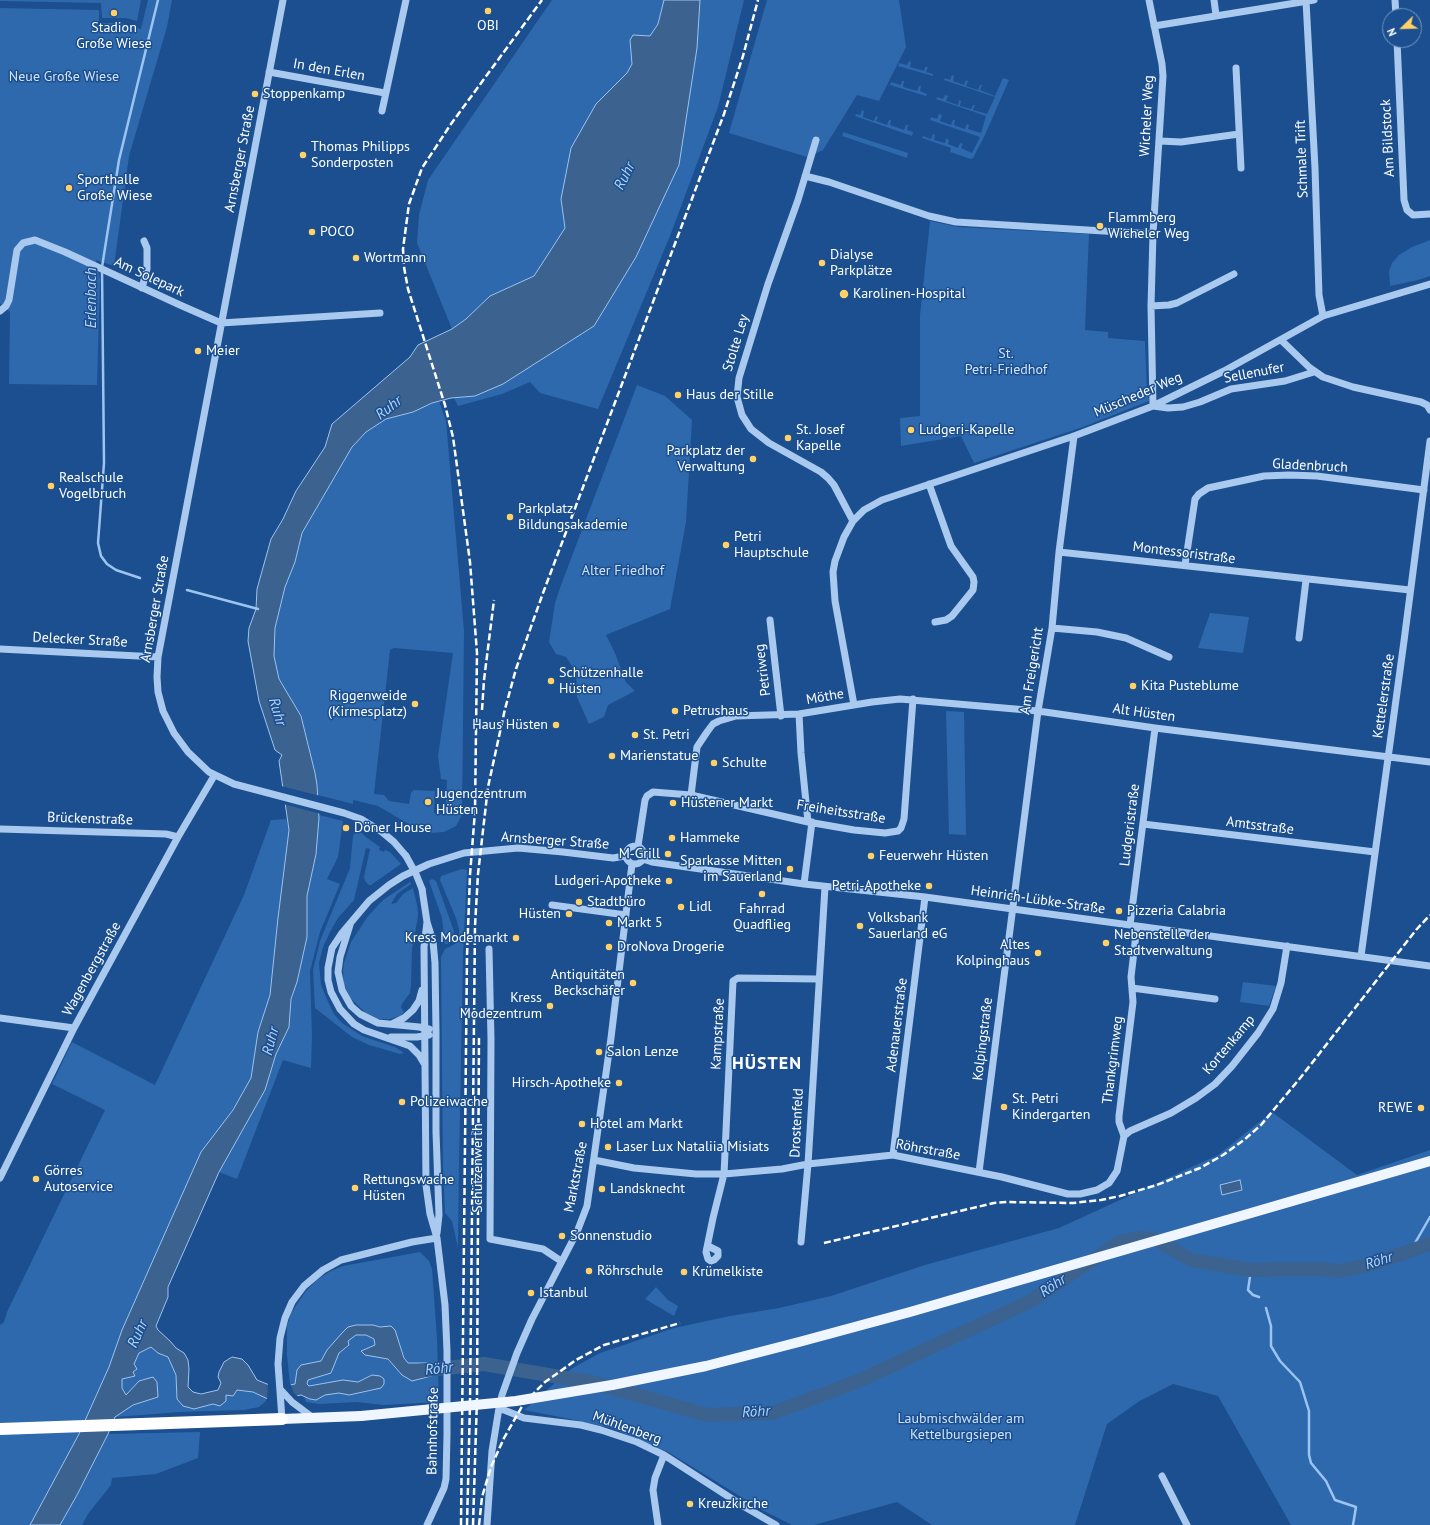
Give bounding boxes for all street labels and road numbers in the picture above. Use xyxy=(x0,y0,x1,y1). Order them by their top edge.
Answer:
street label: In den Erlen xyxy=(292,55,366,85)
street label: Wicheler Weg xyxy=(1136,75,1158,157)
street label: Am Bildstock xyxy=(1378,99,1398,177)
street label: Arnsberger Straße xyxy=(221,104,259,214)
street label: Schmale Trift xyxy=(1292,120,1312,198)
street label: Am Solepark xyxy=(111,253,187,301)
street label: Stolte Ley xyxy=(719,312,753,374)
street label: Sellenufer xyxy=(1222,359,1286,387)
street label: Müscheder Weg xyxy=(1091,369,1185,421)
street label: Gladenbruch xyxy=(1272,456,1348,476)
street label: Montessoristraße xyxy=(1132,538,1236,568)
street label: Arnsberger Straße xyxy=(137,554,173,664)
street label: Am Freigericht xyxy=(1017,626,1047,716)
street label: Delecker Straße xyxy=(32,629,128,651)
street label: Petriweg xyxy=(751,643,775,697)
street label: Kettelerstraße xyxy=(1370,653,1398,739)
street label: Möthe xyxy=(805,685,845,709)
street label: Alt Hüsten xyxy=(1112,700,1176,726)
street label: Ludgeristraße xyxy=(1117,783,1143,867)
street label: Freiheitsstraße xyxy=(795,797,887,827)
street label: Brückenstraße xyxy=(47,809,133,829)
street label: Amtsstraße xyxy=(1225,814,1295,838)
street label: Arnsberger Straße xyxy=(500,829,610,853)
street label: Heinrich-Lübke-Straße xyxy=(970,882,1106,918)
street label: Wagenbergstraße xyxy=(59,919,125,1019)
street label: Adenauerstraße xyxy=(883,977,911,1073)
street label: Kolpingstraße xyxy=(970,996,996,1082)
street label: Kampstraße xyxy=(708,998,728,1070)
street label: Kortenkamp xyxy=(1199,1012,1259,1078)
street label: Thankgrimweg xyxy=(1099,1015,1127,1105)
street label: Drostenfeld xyxy=(787,1088,807,1158)
street label: Schützenwerth xyxy=(470,1123,486,1213)
street label: Röhrstraße xyxy=(894,1136,962,1164)
street label: Marktstraße xyxy=(561,1140,591,1214)
street label: Bahnhofstraße xyxy=(424,1387,442,1475)
street label: Mühlenberg xyxy=(590,1408,664,1448)

